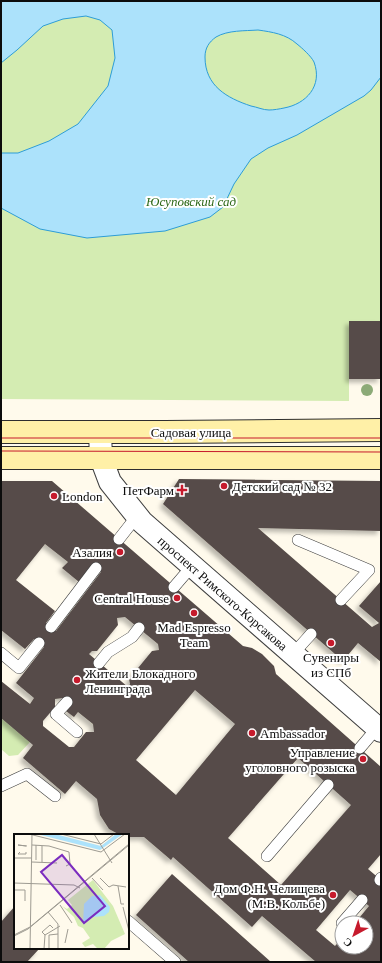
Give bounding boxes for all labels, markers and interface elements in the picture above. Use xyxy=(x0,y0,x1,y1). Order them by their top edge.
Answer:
park label: Юсуповский сад xyxy=(145,194,236,209)
street label: Садовая улица xyxy=(151,425,232,440)
place label: Детский сад № 32 xyxy=(232,479,332,494)
marker: Детский сад № 32 xyxy=(219,481,229,491)
place label: ПетФарм xyxy=(123,483,174,498)
marker: ПетФарм xyxy=(177,485,187,495)
place label: London xyxy=(62,489,103,504)
marker: London xyxy=(49,491,59,501)
street label: проспект Римского-Корсакова xyxy=(155,533,291,654)
place label: Азалия xyxy=(72,545,112,560)
marker: Азалия xyxy=(115,547,125,557)
place label: Central House xyxy=(94,591,169,606)
marker: Central House xyxy=(172,593,182,603)
marker: Mad Espresso Team xyxy=(189,608,199,618)
place label: Mad Espresso Team xyxy=(157,620,231,650)
marker: Сувениры из СПб xyxy=(326,638,336,648)
place label: Сувениры из СПб xyxy=(303,650,359,680)
place label: Жители Блокадного Ленинграда xyxy=(85,666,196,696)
marker: Жители Блокадного Ленинграда xyxy=(72,675,82,685)
place label: Ambassador xyxy=(260,726,326,741)
marker: Ambassador xyxy=(247,728,257,738)
place label: Управление уголовного розыска xyxy=(245,745,355,775)
marker: Управление уголовного розыска xyxy=(358,754,368,764)
inset map xyxy=(14,834,129,949)
place label: Дом Ф.Н. Челищева (М.В. Кольбе) xyxy=(214,881,325,911)
marker: Дом Ф.Н. Челищева (М.В. Кольбе) xyxy=(328,890,338,900)
north arrow xyxy=(334,915,374,955)
text: С xyxy=(341,935,354,950)

